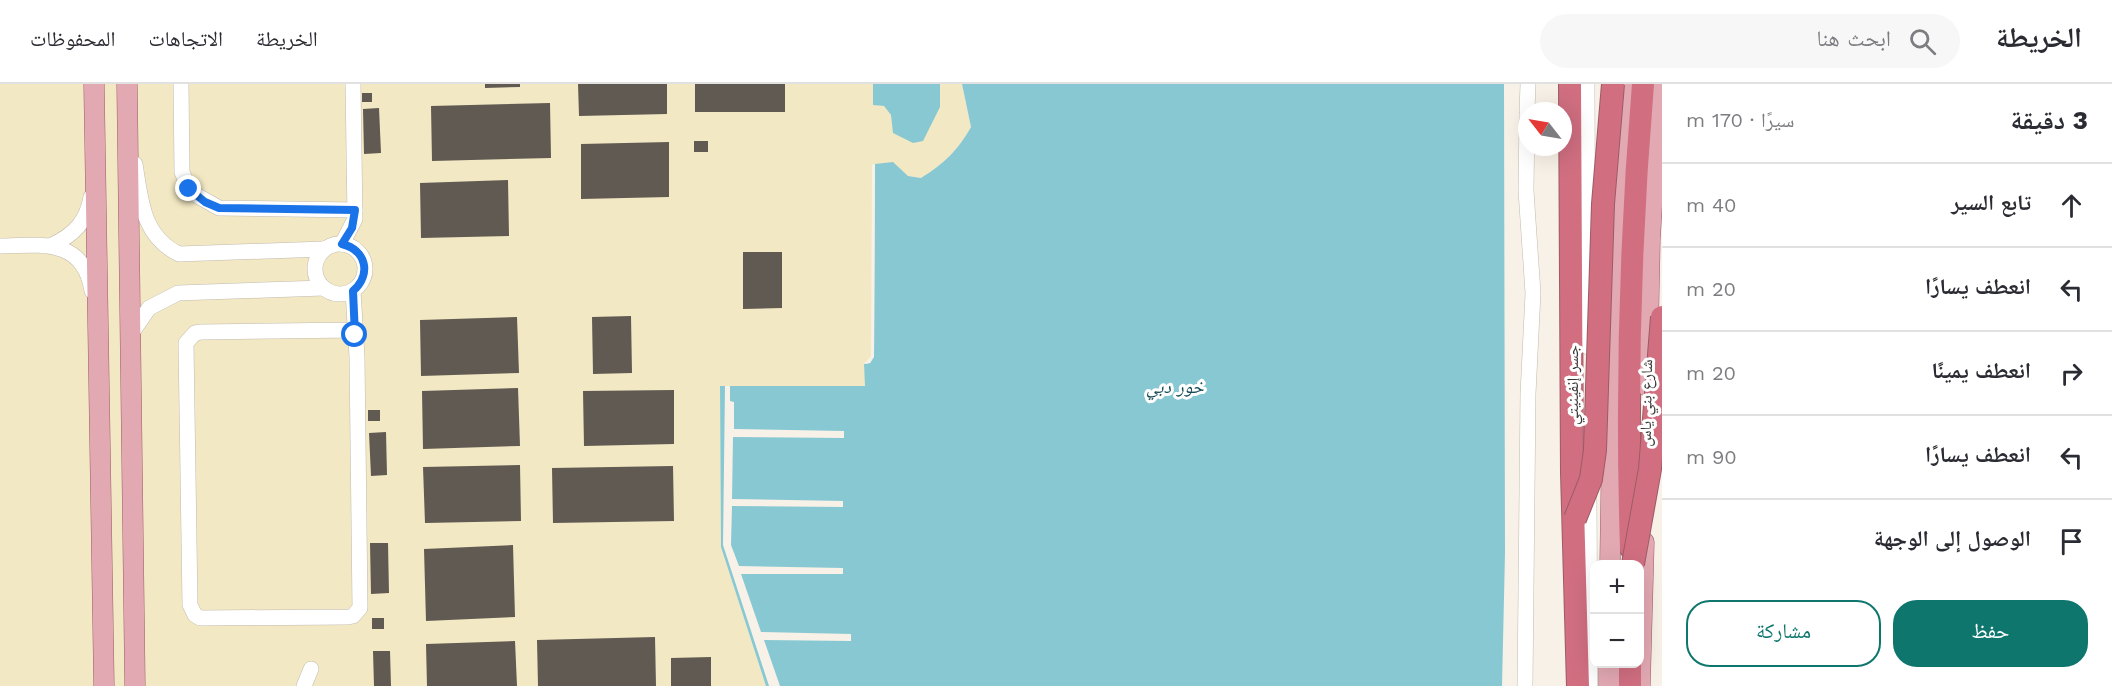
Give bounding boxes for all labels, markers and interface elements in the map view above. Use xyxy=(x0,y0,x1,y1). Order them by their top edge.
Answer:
search box xyxy=(1540,14,1960,68)
text: الخريطة xyxy=(1996,21,2082,54)
icon: search xyxy=(1906,25,1939,58)
text: المحفوظات xyxy=(30,26,115,51)
text: الاتجاهات xyxy=(148,26,223,51)
text: الخريطة xyxy=(256,26,318,51)
text: ابحث هنا xyxy=(1817,26,1891,51)
north arrow xyxy=(1518,102,1572,156)
text: 3 دقيقة xyxy=(2011,105,2088,135)
text: سيرًا · 170 m xyxy=(1686,108,1794,132)
route end xyxy=(175,175,201,201)
icon: ahead xyxy=(2055,189,2088,222)
text: تابع السير xyxy=(1951,190,2031,215)
text: 40 m xyxy=(1686,193,1737,217)
icon: left xyxy=(2055,273,2088,306)
text: انعطف يسارًا xyxy=(1925,274,2031,299)
text: 20 m xyxy=(1686,277,1736,301)
route start xyxy=(341,321,367,347)
street label: جسر إنفينيتي xyxy=(1563,345,1585,425)
icon: right xyxy=(2055,357,2088,390)
text: انعطف يمينًا xyxy=(1931,358,2031,383)
street label: شارع بني ياس xyxy=(1636,359,1659,447)
text: 20 m xyxy=(1686,361,1736,385)
water label: خور دبي xyxy=(1146,376,1204,401)
icon: left xyxy=(2055,441,2088,474)
text: انعطف يسارًا xyxy=(1925,442,2031,467)
text: 90 m xyxy=(1686,445,1737,469)
icon: arrive xyxy=(2055,525,2088,558)
text: الوصول إلى الوجهة xyxy=(1874,526,2031,551)
map controls xyxy=(1590,560,1644,668)
button: + xyxy=(1590,560,1644,614)
button: مشاركة xyxy=(1686,600,1881,667)
button: حفظ xyxy=(1893,600,2088,667)
button: − xyxy=(1590,614,1644,668)

